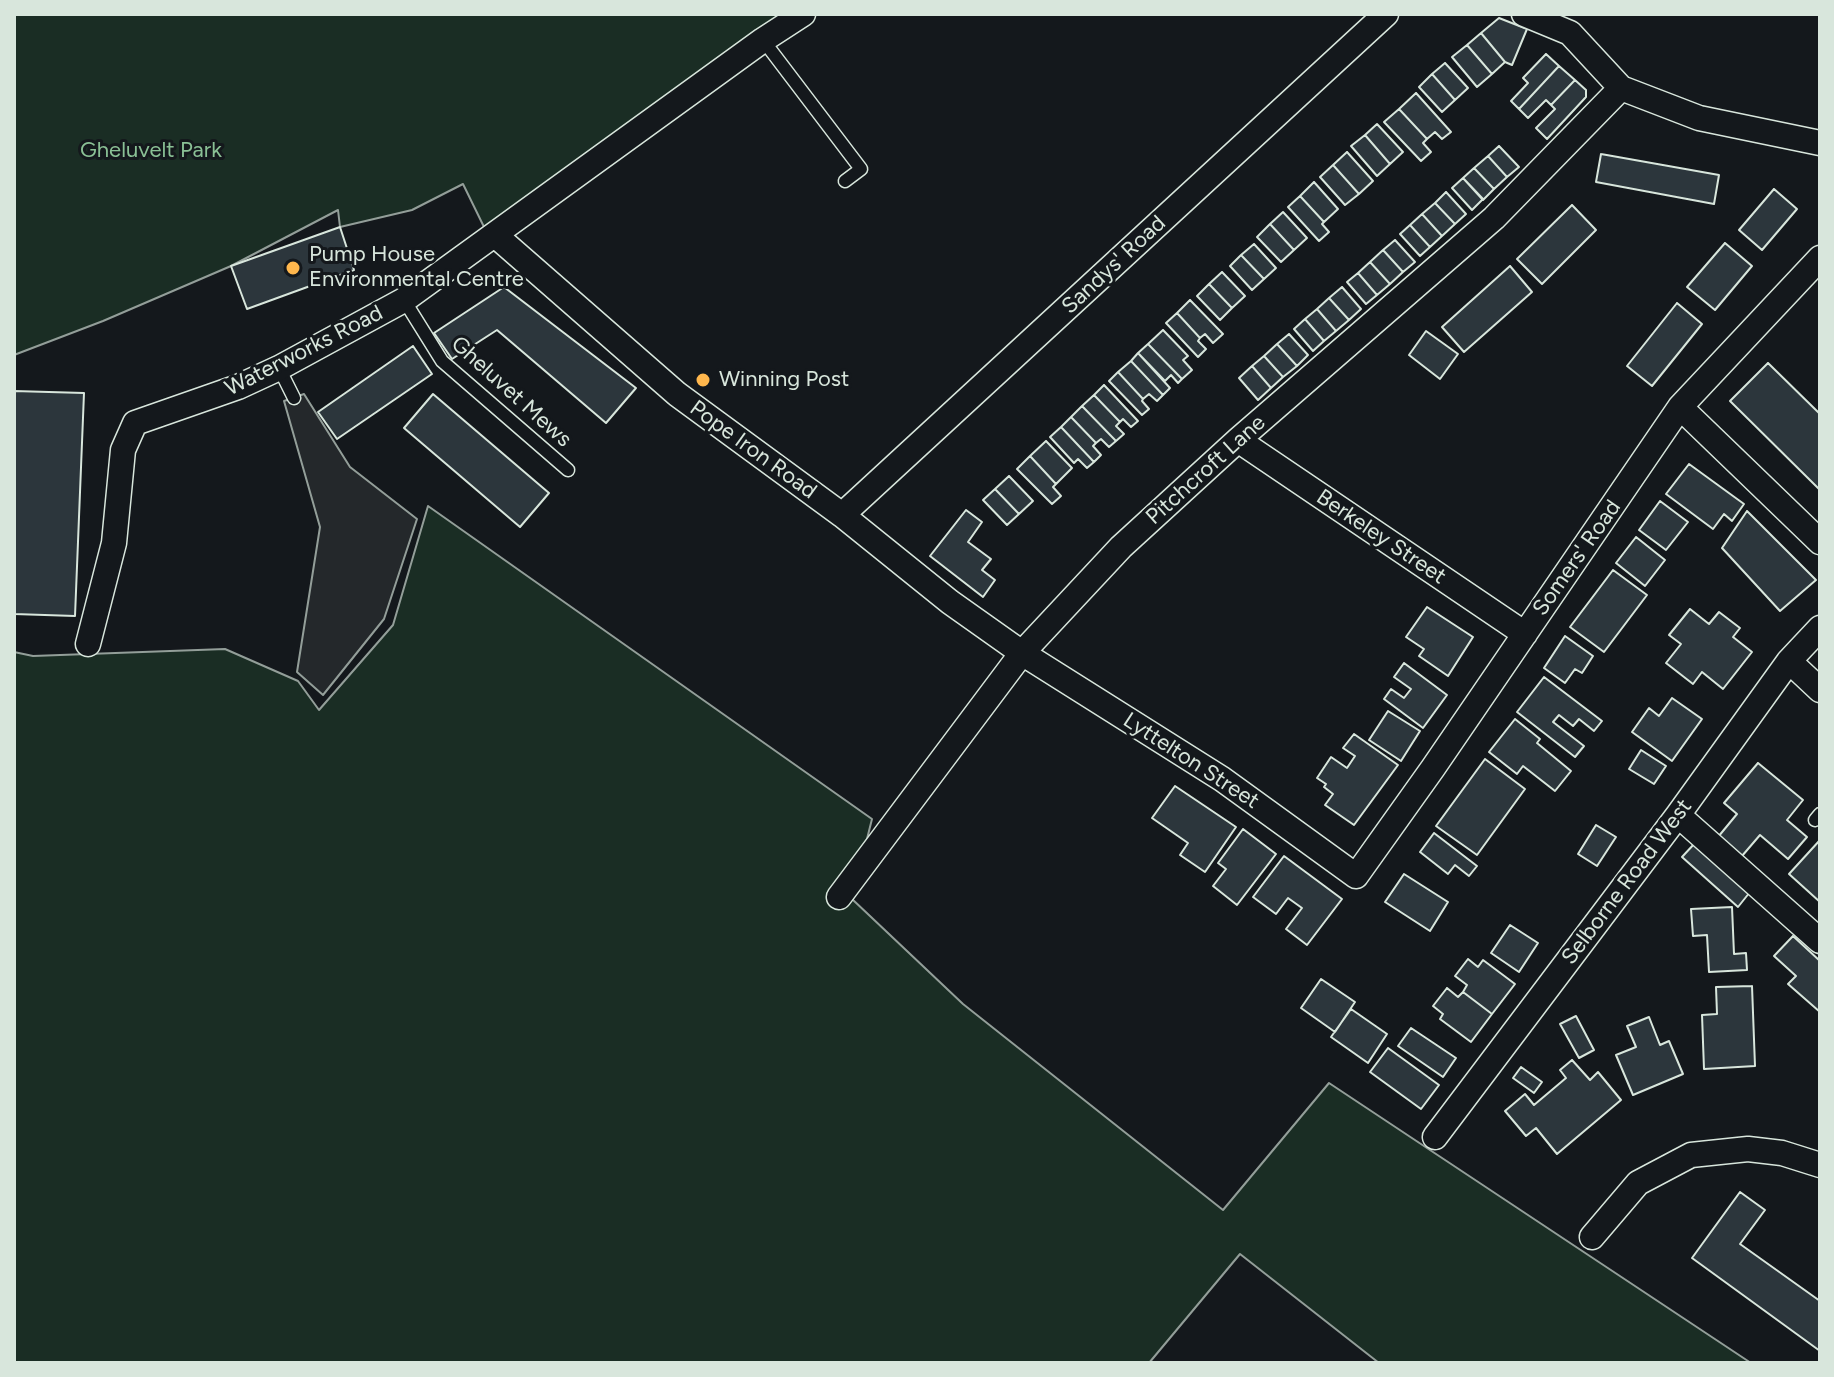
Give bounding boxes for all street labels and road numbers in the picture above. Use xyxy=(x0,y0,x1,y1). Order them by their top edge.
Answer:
street label: Sandys' Road xyxy=(1057,210,1171,320)
street label: Waterworks Road xyxy=(221,300,387,402)
street label: Gheluvet Mews xyxy=(445,331,577,453)
street label: Pope Iron Road xyxy=(684,395,822,505)
street label: Pitchcroft Lane xyxy=(1141,410,1271,530)
street label: Berkeley Street xyxy=(1311,484,1451,590)
street label: Somers' Road xyxy=(1527,495,1627,621)
street label: Lyttelton Street xyxy=(1118,707,1264,815)
street label: Selborne Road West xyxy=(1556,794,1698,970)

